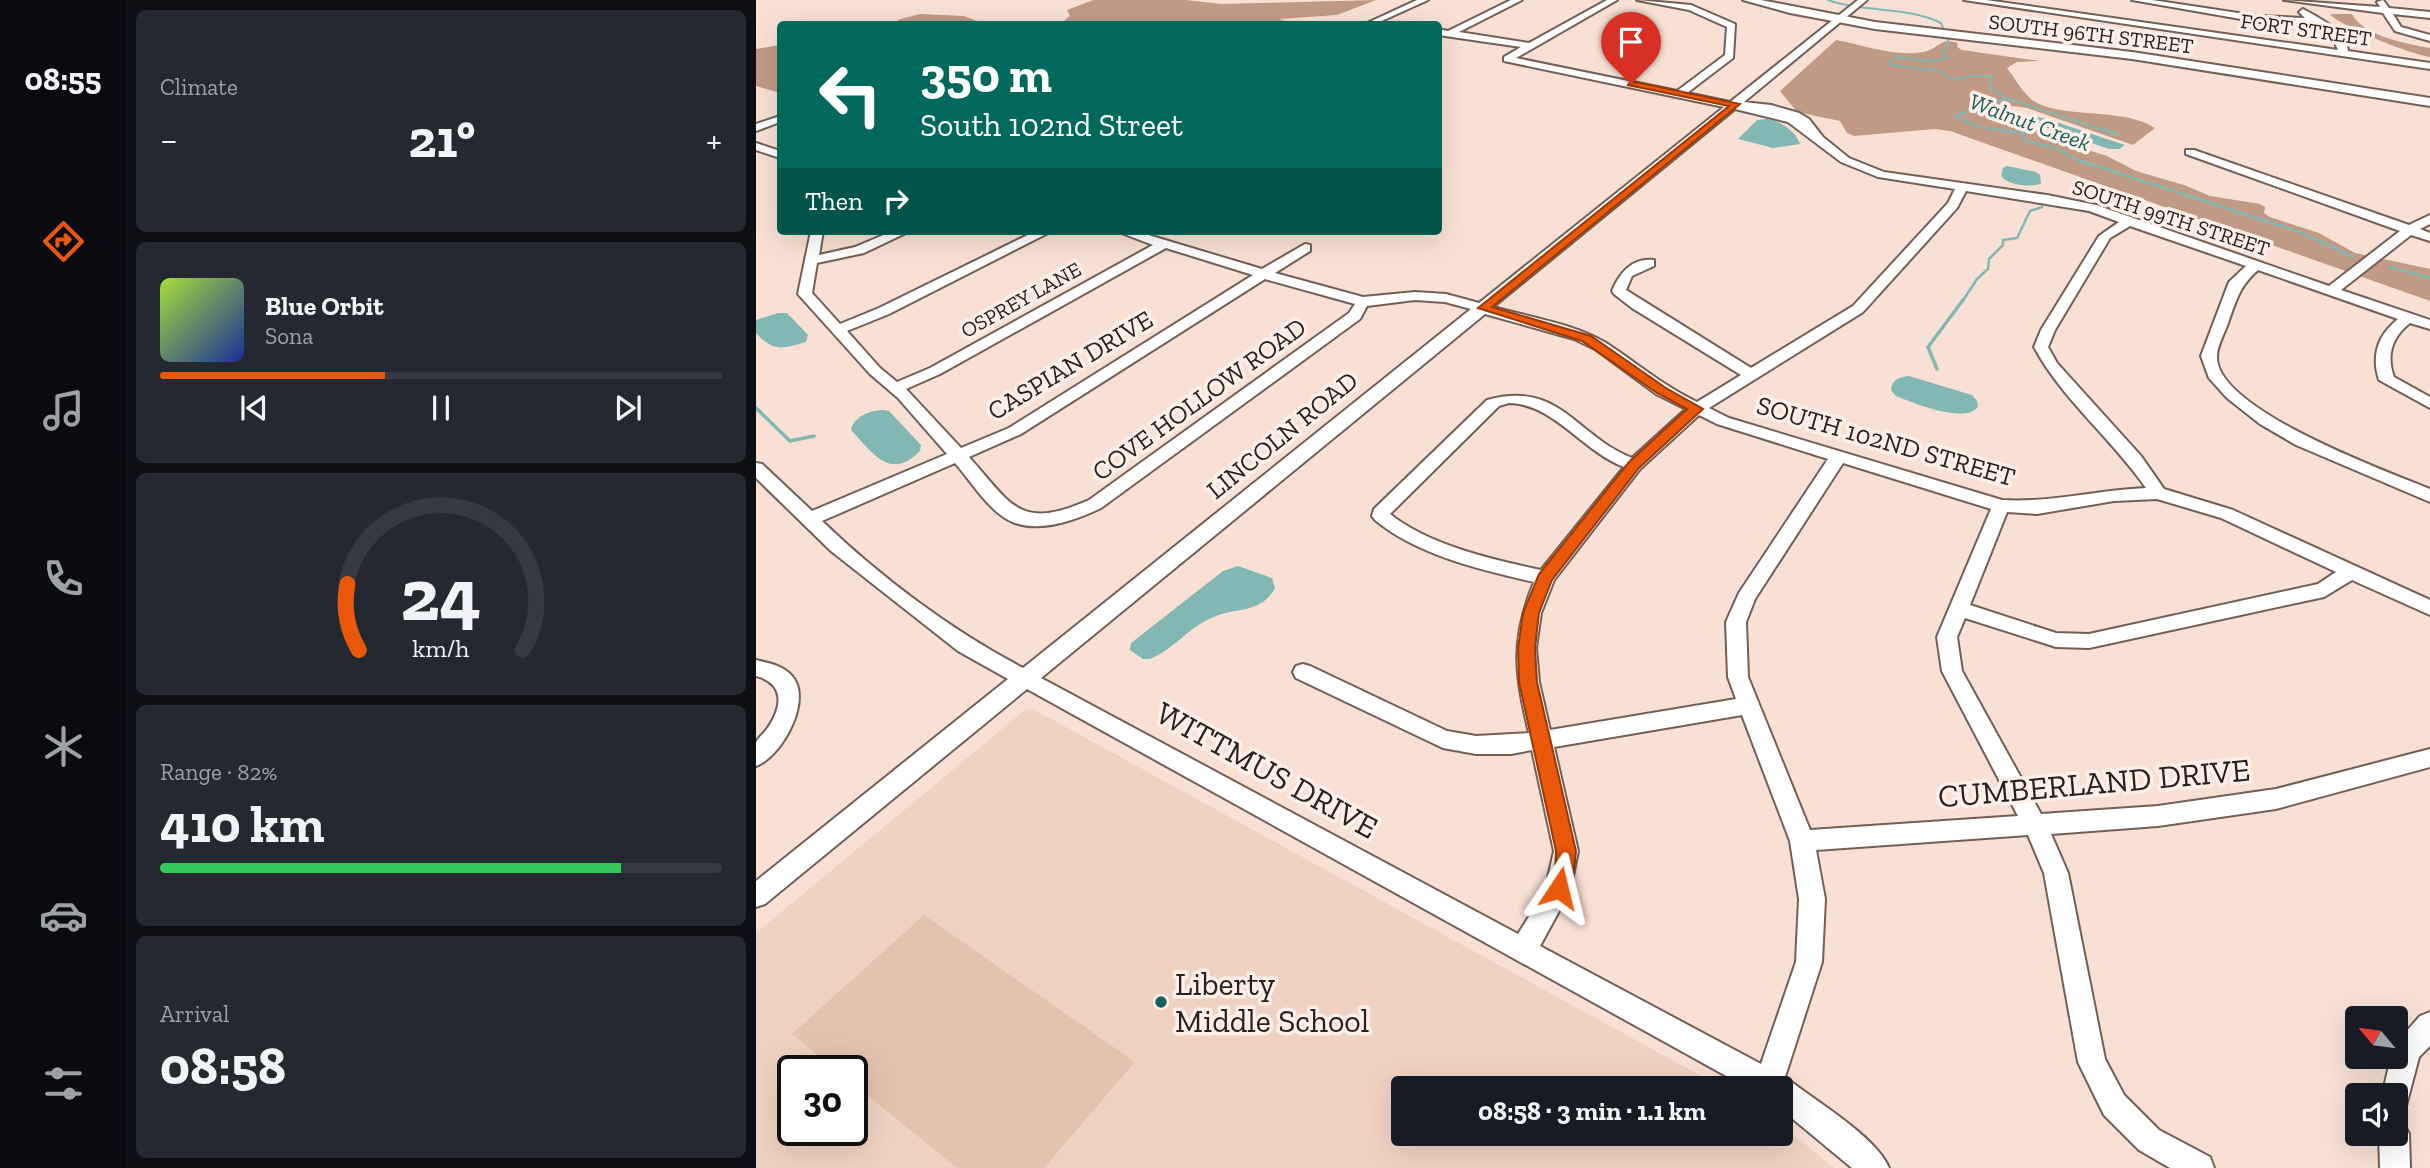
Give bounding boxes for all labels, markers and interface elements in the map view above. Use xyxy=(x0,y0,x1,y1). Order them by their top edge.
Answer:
street label: FORT STREET xyxy=(2239,8,2373,51)
street label: SOUTH 96TH STREET xyxy=(1987,9,2195,58)
pin xyxy=(1601,12.0,1661,84)
icon: arrive xyxy=(1612,23,1650,61)
text: 350 m xyxy=(920,46,1052,105)
icon: left xyxy=(805,49,896,140)
text: 08:55 xyxy=(24,60,102,98)
text: Climate xyxy=(160,73,238,101)
water label: Walnut Creek xyxy=(1966,87,2094,157)
text: South 102nd Street xyxy=(920,106,1183,144)
text: 21° xyxy=(408,108,475,170)
text: − xyxy=(160,117,178,163)
text: + xyxy=(706,117,722,163)
street label: SOUTH 99TH STREET xyxy=(2070,174,2273,261)
icon: right xyxy=(877,182,915,220)
text: Then xyxy=(805,185,863,217)
icon: directions xyxy=(39,217,88,266)
street label: OSPREY LANE xyxy=(956,256,1085,343)
text: Blue Orbit xyxy=(265,290,384,322)
street label: CASPIAN DRIVE xyxy=(982,303,1158,427)
street label: COVE HOLLOW ROAD xyxy=(1086,311,1312,487)
text: Sona xyxy=(265,322,313,350)
street label: LINCOLN ROAD xyxy=(1200,364,1364,506)
icon: music xyxy=(39,386,88,435)
icon: previous xyxy=(235,389,273,427)
icon: pause xyxy=(422,389,460,427)
icon: next xyxy=(609,389,647,427)
street label: SOUTH 102ND STREET xyxy=(1753,389,2019,493)
text: 24 xyxy=(401,551,481,639)
icon: phone xyxy=(39,554,88,603)
text: km/h xyxy=(412,633,470,663)
street label: WITTMUS DRIVE xyxy=(1150,693,1384,847)
icon: climate xyxy=(39,722,88,771)
street label: CUMBERLAND DRIVE xyxy=(1936,750,2252,816)
text: Range · 82% xyxy=(160,758,277,786)
text: 410 km xyxy=(160,793,325,855)
position arrow xyxy=(1522,851,1596,925)
icon: car xyxy=(39,891,88,940)
place label: Liberty Middle School xyxy=(1175,965,1369,1040)
marker: Liberty Middle School xyxy=(1153,994,1169,1010)
text: Arrival xyxy=(160,1000,229,1028)
north arrow xyxy=(2345,1006,2408,1069)
map controls xyxy=(2345,1006,2408,1146)
text: 08:58 xyxy=(160,1035,286,1097)
speed limit sign: 30 xyxy=(777,1055,868,1146)
icon: filters xyxy=(39,1059,88,1108)
button: sound xyxy=(2345,1083,2408,1146)
text: 08:58 · 3 min · 1.1 km xyxy=(1478,1095,1706,1127)

